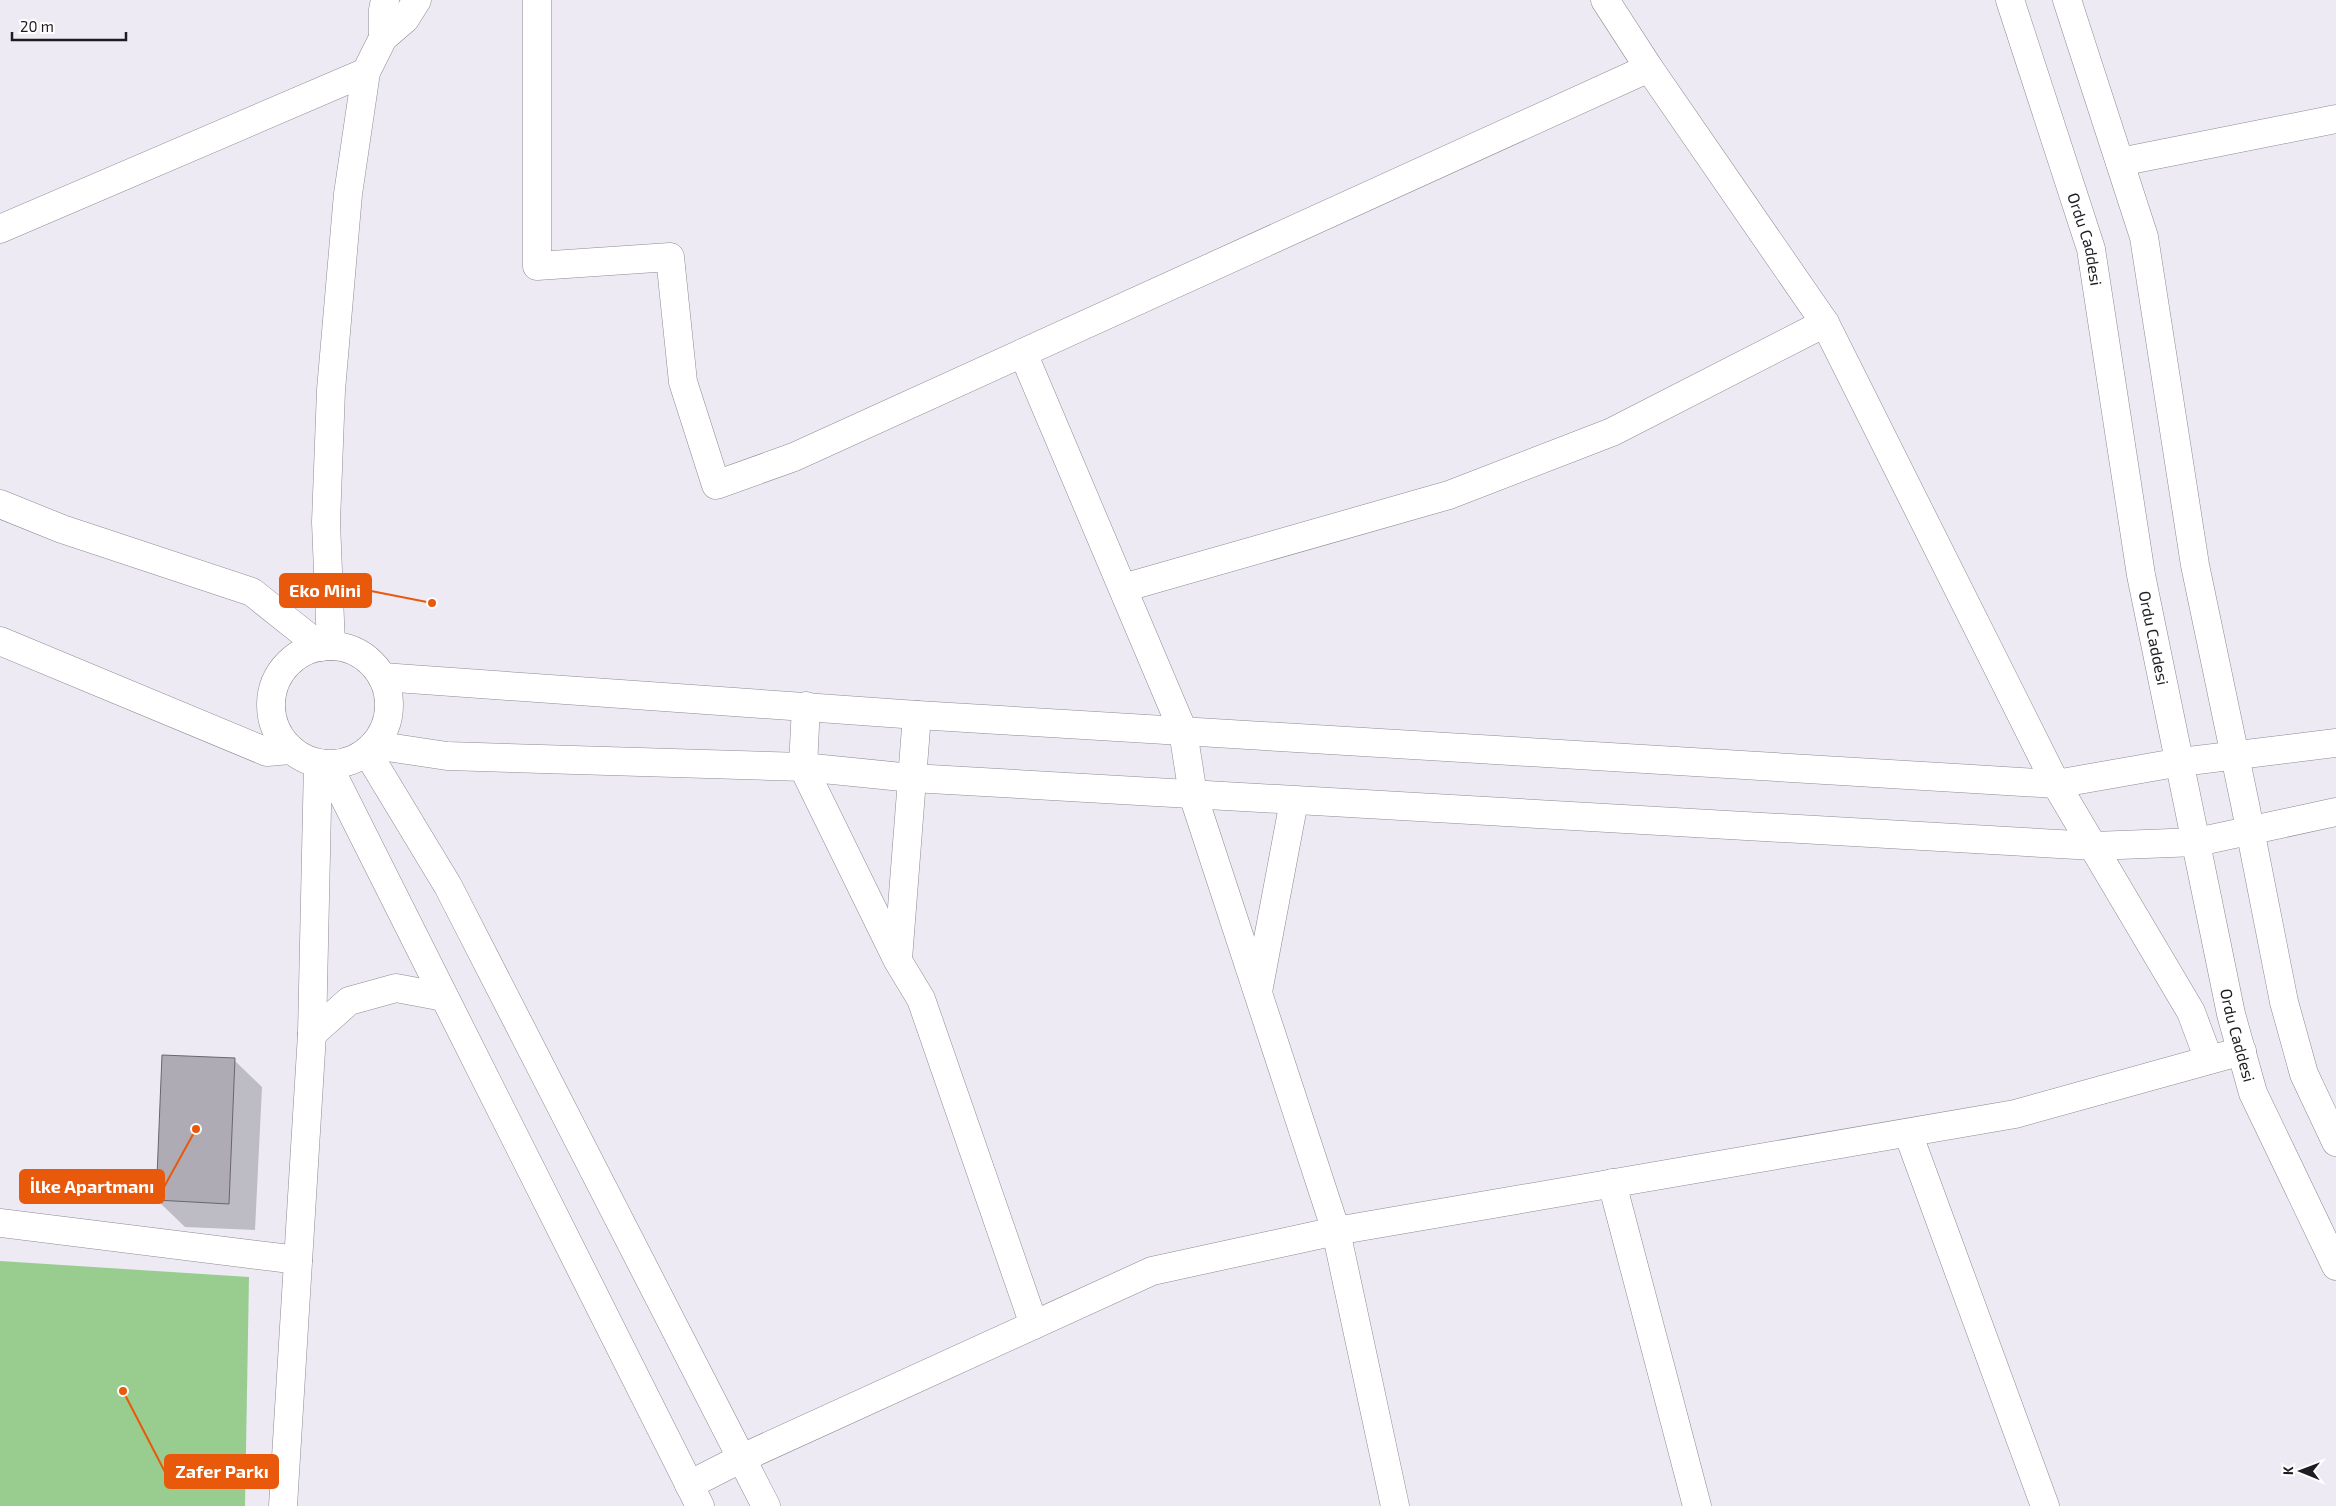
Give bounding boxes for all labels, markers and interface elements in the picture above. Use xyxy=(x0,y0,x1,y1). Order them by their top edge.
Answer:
scale bar xyxy=(12,10,126,42)
text: 20 m xyxy=(20,17,54,35)
street label: Ordu Caddesi xyxy=(2064,190,2107,287)
callout: Eko Mini xyxy=(280,574,371,607)
text: Eko Mini xyxy=(289,579,361,601)
street label: Ordu Caddesi xyxy=(2135,589,2173,687)
street label: Ordu Caddesi xyxy=(2217,987,2259,1084)
callout: İlke Apartmanı xyxy=(20,1170,164,1203)
text: İlke Apartmanı xyxy=(30,1175,154,1197)
north arrow xyxy=(2276,1446,2326,1496)
callout: Zafer Parkı xyxy=(165,1455,278,1488)
text: Zafer Parkı xyxy=(175,1460,269,1482)
text: K xyxy=(2279,1466,2296,1475)

